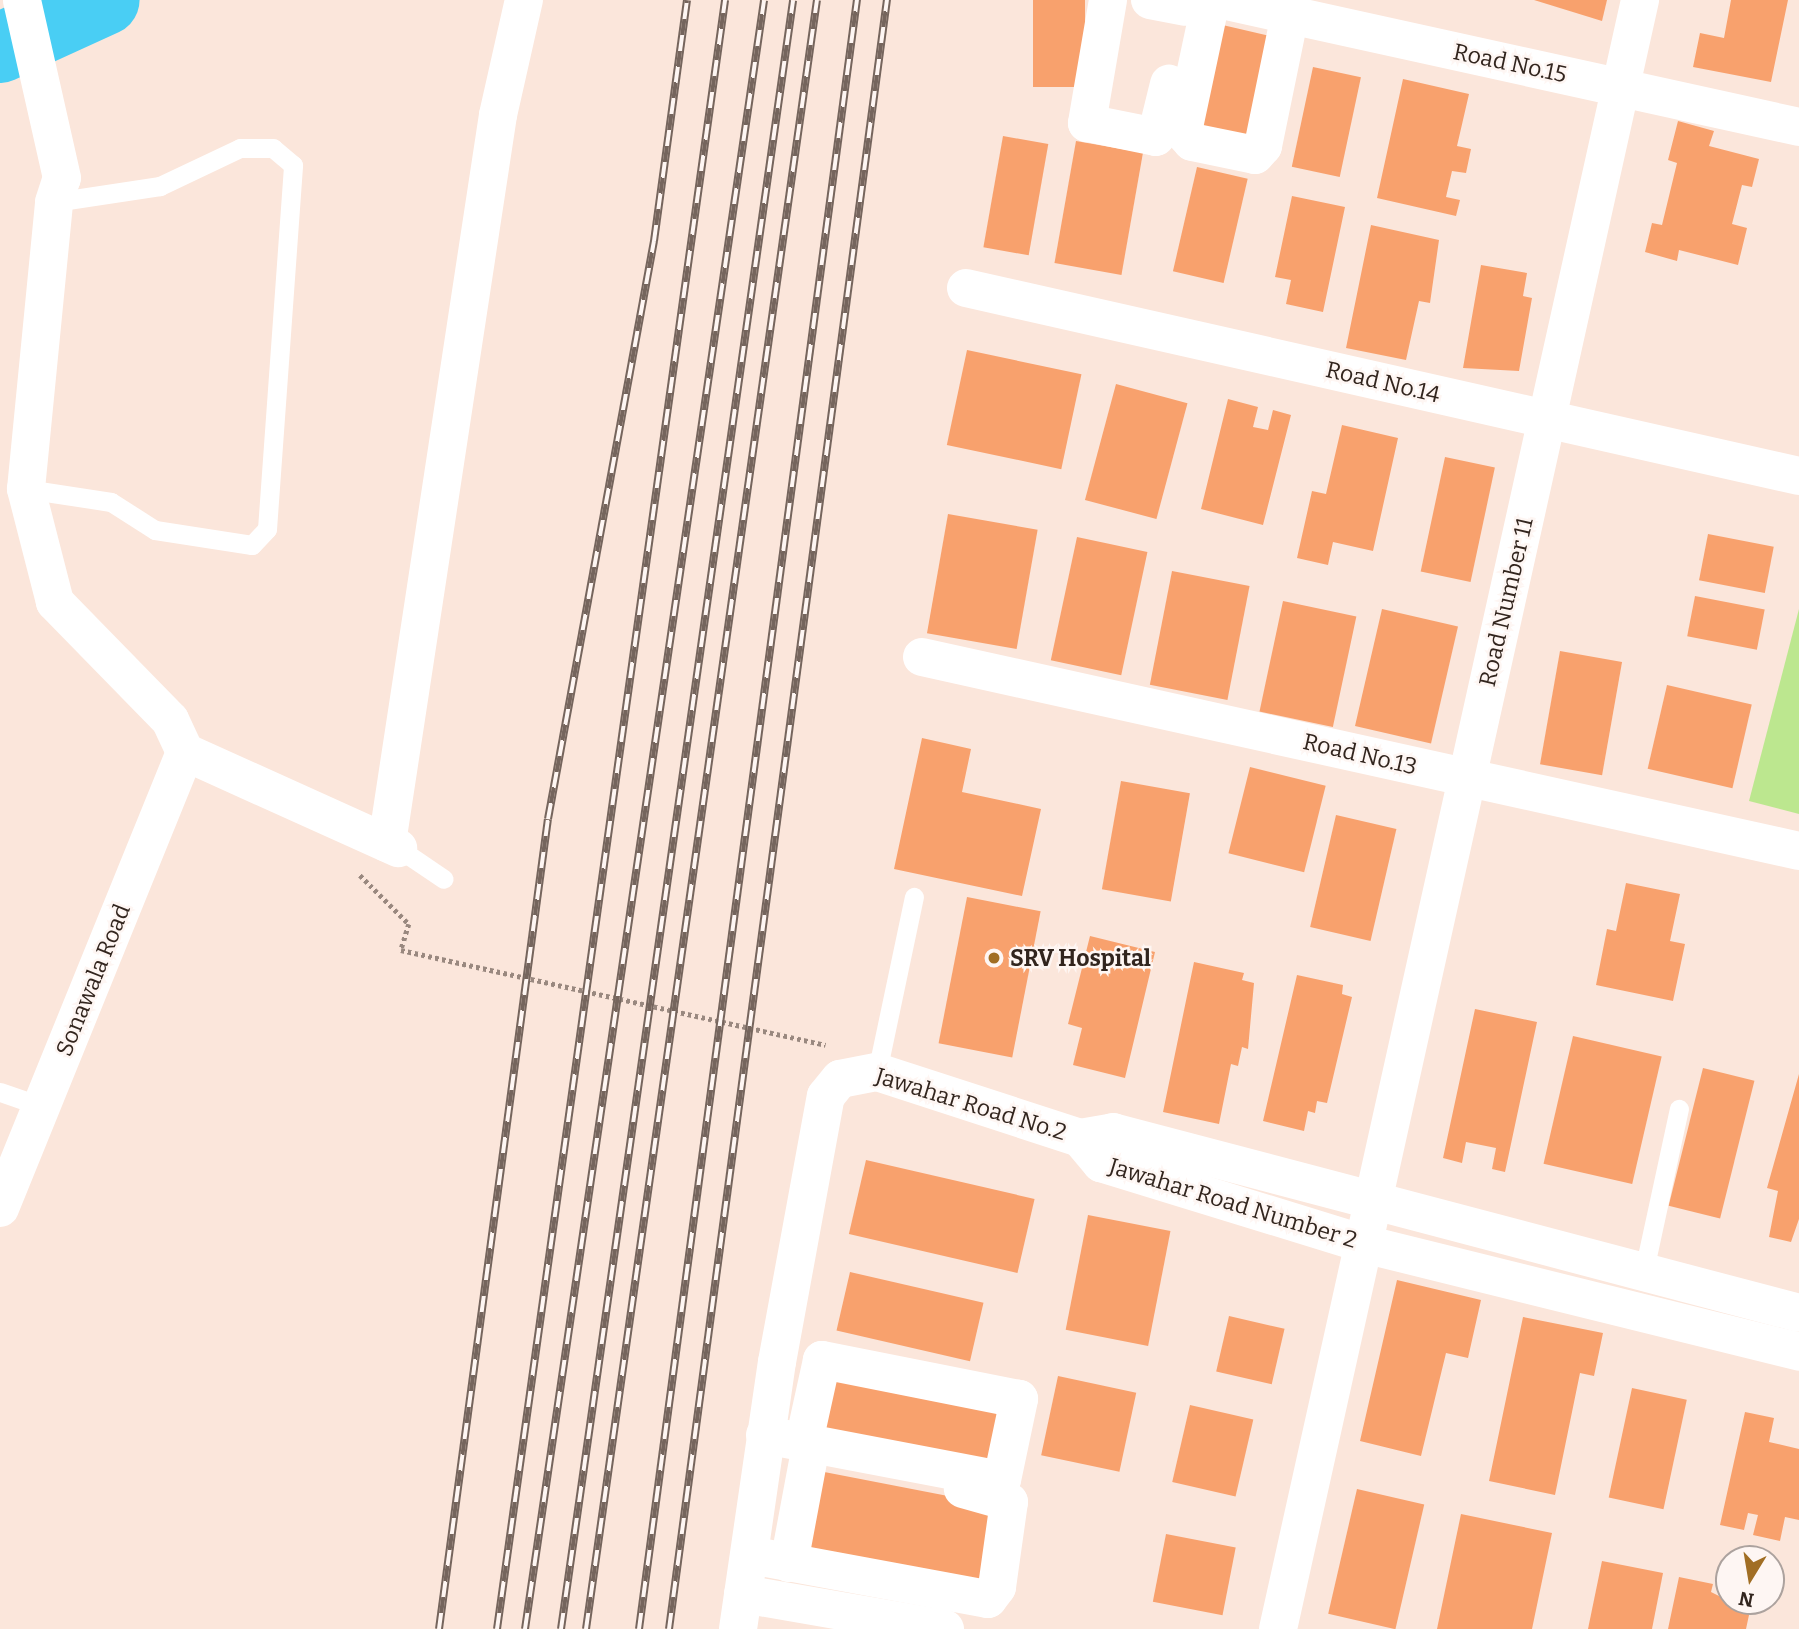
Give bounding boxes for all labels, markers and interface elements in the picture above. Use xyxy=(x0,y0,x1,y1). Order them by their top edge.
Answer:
street label: Road No.15 xyxy=(1451,38,1569,88)
street label: Road No.14 xyxy=(1323,355,1443,409)
street label: Road Number 11 xyxy=(1473,515,1539,689)
street label: Road No.13 xyxy=(1300,728,1420,780)
street label: Sonawala Road xyxy=(50,900,136,1060)
place label: SRV Hospital xyxy=(1010,944,1151,972)
marker: SRV Hospital xyxy=(984,948,1004,968)
street label: Jawahar Road No.2 xyxy=(872,1062,1070,1146)
street label: Jawahar Road Number 2 xyxy=(1106,1152,1360,1254)
north arrow xyxy=(1715,1545,1785,1615)
text: N xyxy=(1737,1586,1756,1612)

